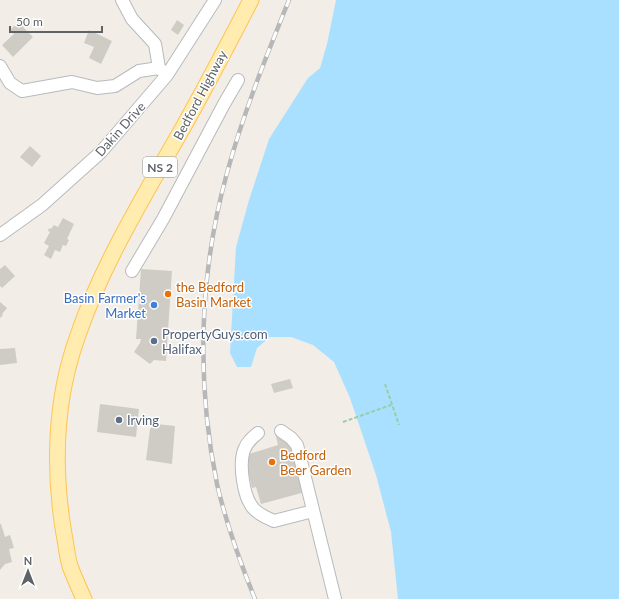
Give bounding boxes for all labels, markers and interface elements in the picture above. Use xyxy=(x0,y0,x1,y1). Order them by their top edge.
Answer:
scale bar xyxy=(10,8,102,34)
text: 50 m xyxy=(16,14,43,29)
street label: Bedford Highway xyxy=(170,47,231,143)
street label: Dakin Drive xyxy=(91,98,149,159)
road number: NS 2 xyxy=(143,157,177,177)
place label: the Bedford Basin Market xyxy=(176,279,251,310)
marker: the Bedford Basin Market xyxy=(163,289,173,299)
place label: Basin Farmer's Market xyxy=(64,290,146,321)
marker: Basin Farmer's Market xyxy=(149,300,159,310)
place label: PropertyGuys.com Halifax xyxy=(162,326,268,357)
marker: PropertyGuys.com Halifax xyxy=(149,336,159,346)
place label: Irving xyxy=(127,412,159,428)
marker: Irving xyxy=(114,415,124,425)
place label: Bedford Beer Garden xyxy=(280,447,352,478)
marker: Bedford Beer Garden xyxy=(267,457,277,467)
north arrow xyxy=(8,551,48,591)
text: N xyxy=(24,554,32,567)

